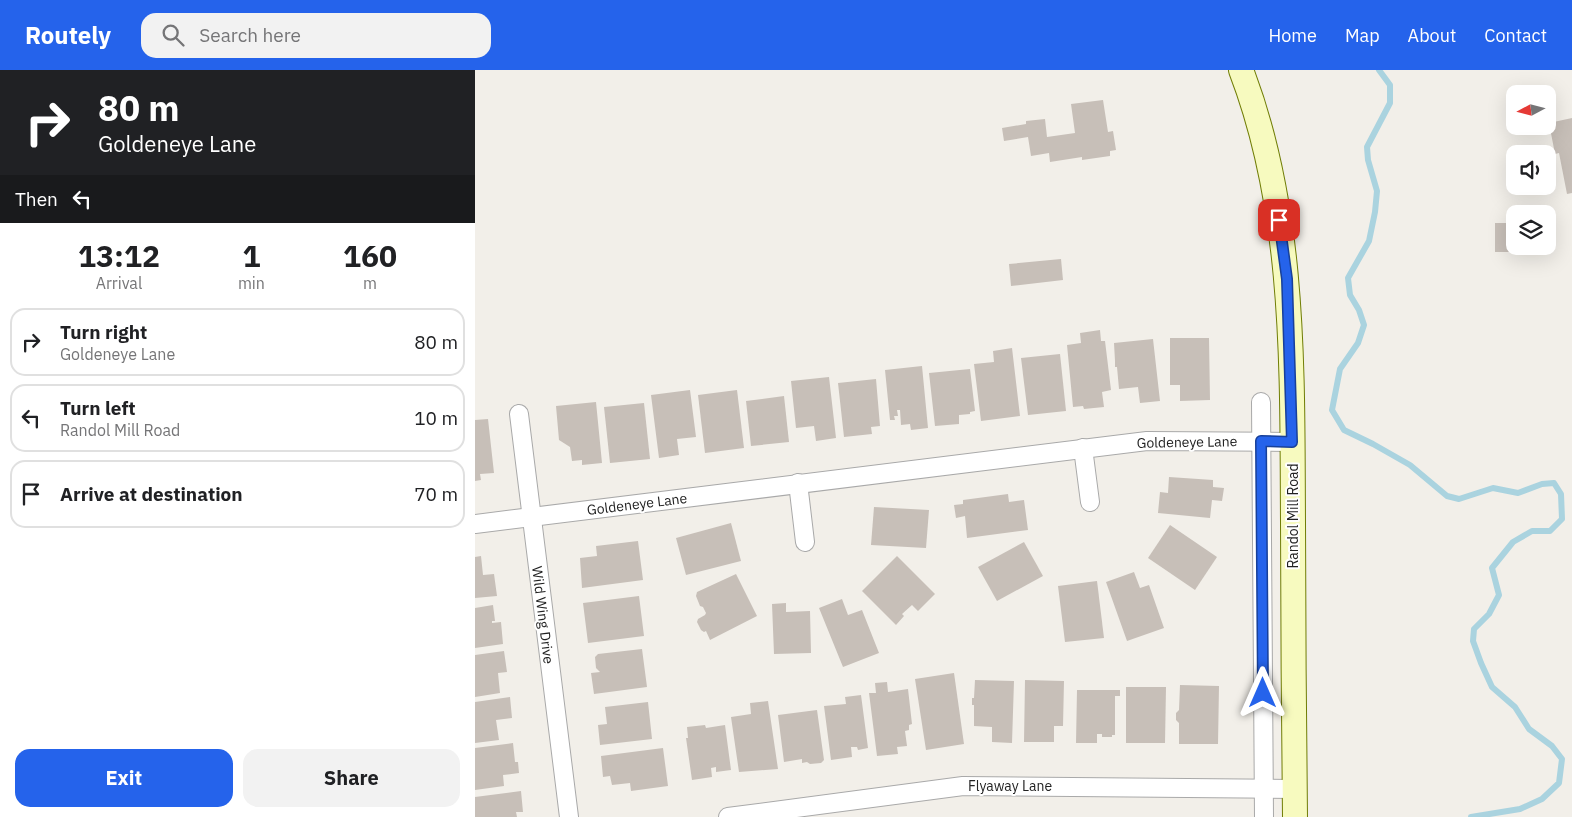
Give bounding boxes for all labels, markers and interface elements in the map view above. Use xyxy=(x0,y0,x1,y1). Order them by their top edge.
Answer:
search box xyxy=(141,13,491,58)
text: Routely xyxy=(25,19,111,51)
icon: search xyxy=(159,21,187,49)
text: Search here xyxy=(199,23,301,47)
text: Home xyxy=(1269,24,1317,47)
text: Map xyxy=(1345,24,1380,47)
text: About xyxy=(1408,24,1456,47)
text: Contact xyxy=(1484,24,1547,47)
text: 80 m xyxy=(98,85,180,131)
north arrow xyxy=(1506,85,1556,135)
map controls xyxy=(1506,85,1556,255)
icon: right xyxy=(15,90,80,155)
text: Goldeneye Lane xyxy=(98,129,256,158)
button: sound xyxy=(1506,145,1556,195)
icon: left xyxy=(68,185,96,213)
text: Then xyxy=(15,187,58,211)
pin xyxy=(1258,199,1300,241)
button: layers xyxy=(1506,205,1556,255)
icon: arrive xyxy=(1265,206,1293,234)
text: 13:12 xyxy=(78,236,160,275)
text: 1 xyxy=(242,236,260,275)
text: 160 xyxy=(343,236,397,275)
text: Arrival xyxy=(96,273,142,293)
text: min xyxy=(238,273,265,293)
text: m xyxy=(363,273,377,293)
text: Turn right xyxy=(60,320,147,344)
icon: right xyxy=(17,328,45,356)
text: 80 m xyxy=(414,330,458,354)
text: Goldeneye Lane xyxy=(60,344,175,364)
text: Turn left xyxy=(60,396,136,420)
icon: left xyxy=(17,404,45,432)
text: 10 m xyxy=(414,406,458,430)
text: Randol Mill Road xyxy=(60,420,180,440)
street label: Goldeneye Lane xyxy=(1136,432,1238,452)
street label: Randol Mill Road xyxy=(1284,463,1302,569)
icon: arrive xyxy=(17,480,45,508)
text: Arrive at destination xyxy=(60,482,243,506)
text: 70 m xyxy=(414,482,458,506)
street label: Goldeneye Lane xyxy=(586,489,688,519)
street label: Wild Wing Drive xyxy=(528,565,558,665)
position arrow xyxy=(1236,666,1288,718)
button: Exit xyxy=(15,749,233,807)
button: Share xyxy=(243,749,460,807)
street label: Flyaway Lane xyxy=(968,777,1052,795)

